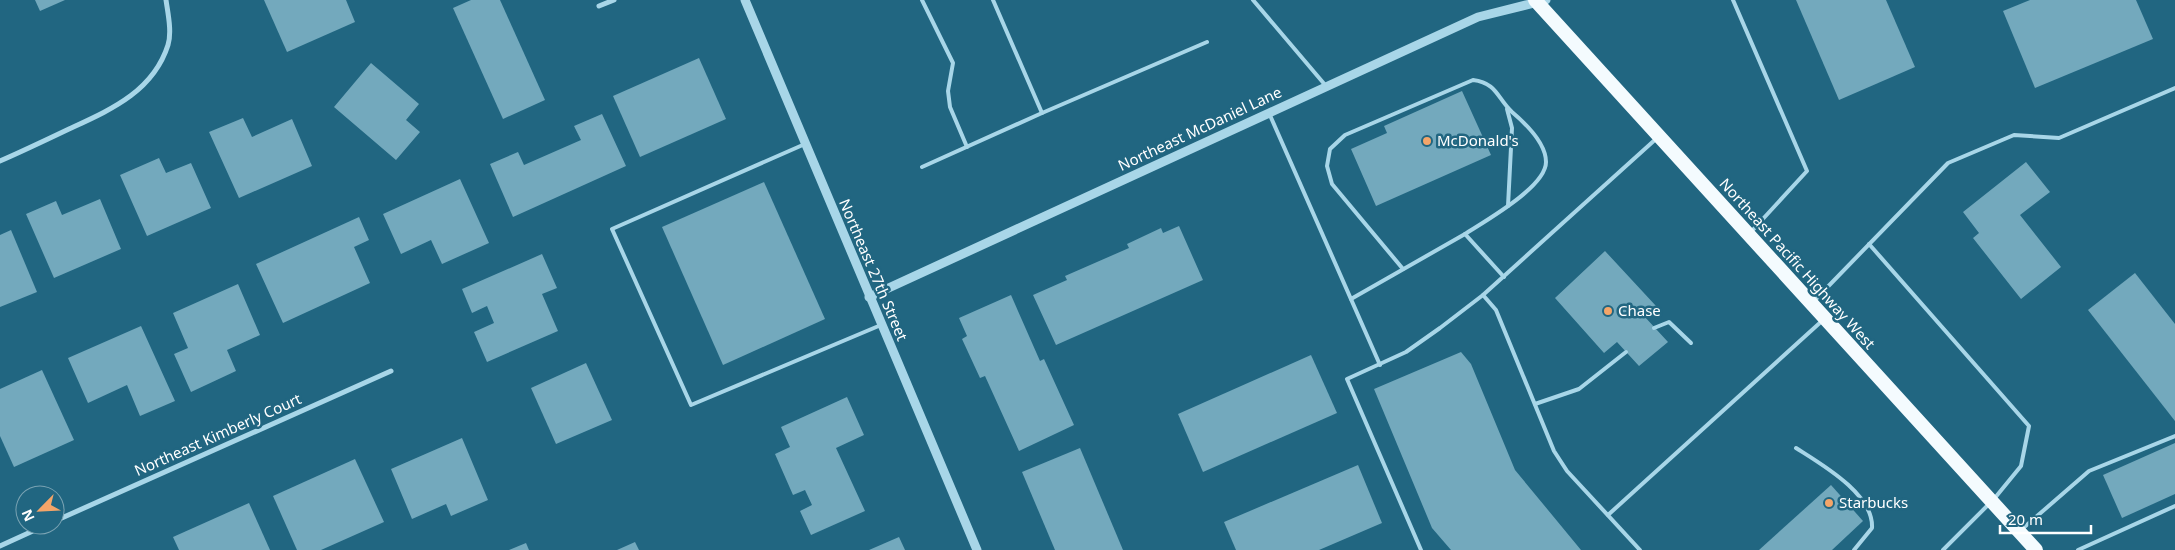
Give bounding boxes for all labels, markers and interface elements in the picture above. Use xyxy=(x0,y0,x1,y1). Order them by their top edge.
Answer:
street label: Northeast McDaniel Lane xyxy=(1115,81,1285,175)
place label: McDonald's xyxy=(1437,130,1519,150)
marker: McDonald's xyxy=(1421,135,1433,147)
street label: Northeast Pacific Highway West xyxy=(1716,174,1880,353)
street label: Northeast 27th Street xyxy=(835,196,913,344)
place label: Chase xyxy=(1618,300,1661,320)
marker: Chase xyxy=(1602,305,1614,317)
street label: Northeast Kimberly Court xyxy=(131,388,305,480)
north arrow xyxy=(15,485,65,535)
place label: Starbucks xyxy=(1839,492,1908,512)
marker: Starbucks xyxy=(1823,497,1835,509)
scale bar xyxy=(2000,502,2091,534)
text: N xyxy=(17,506,39,525)
text: 20 m xyxy=(2008,509,2043,529)

